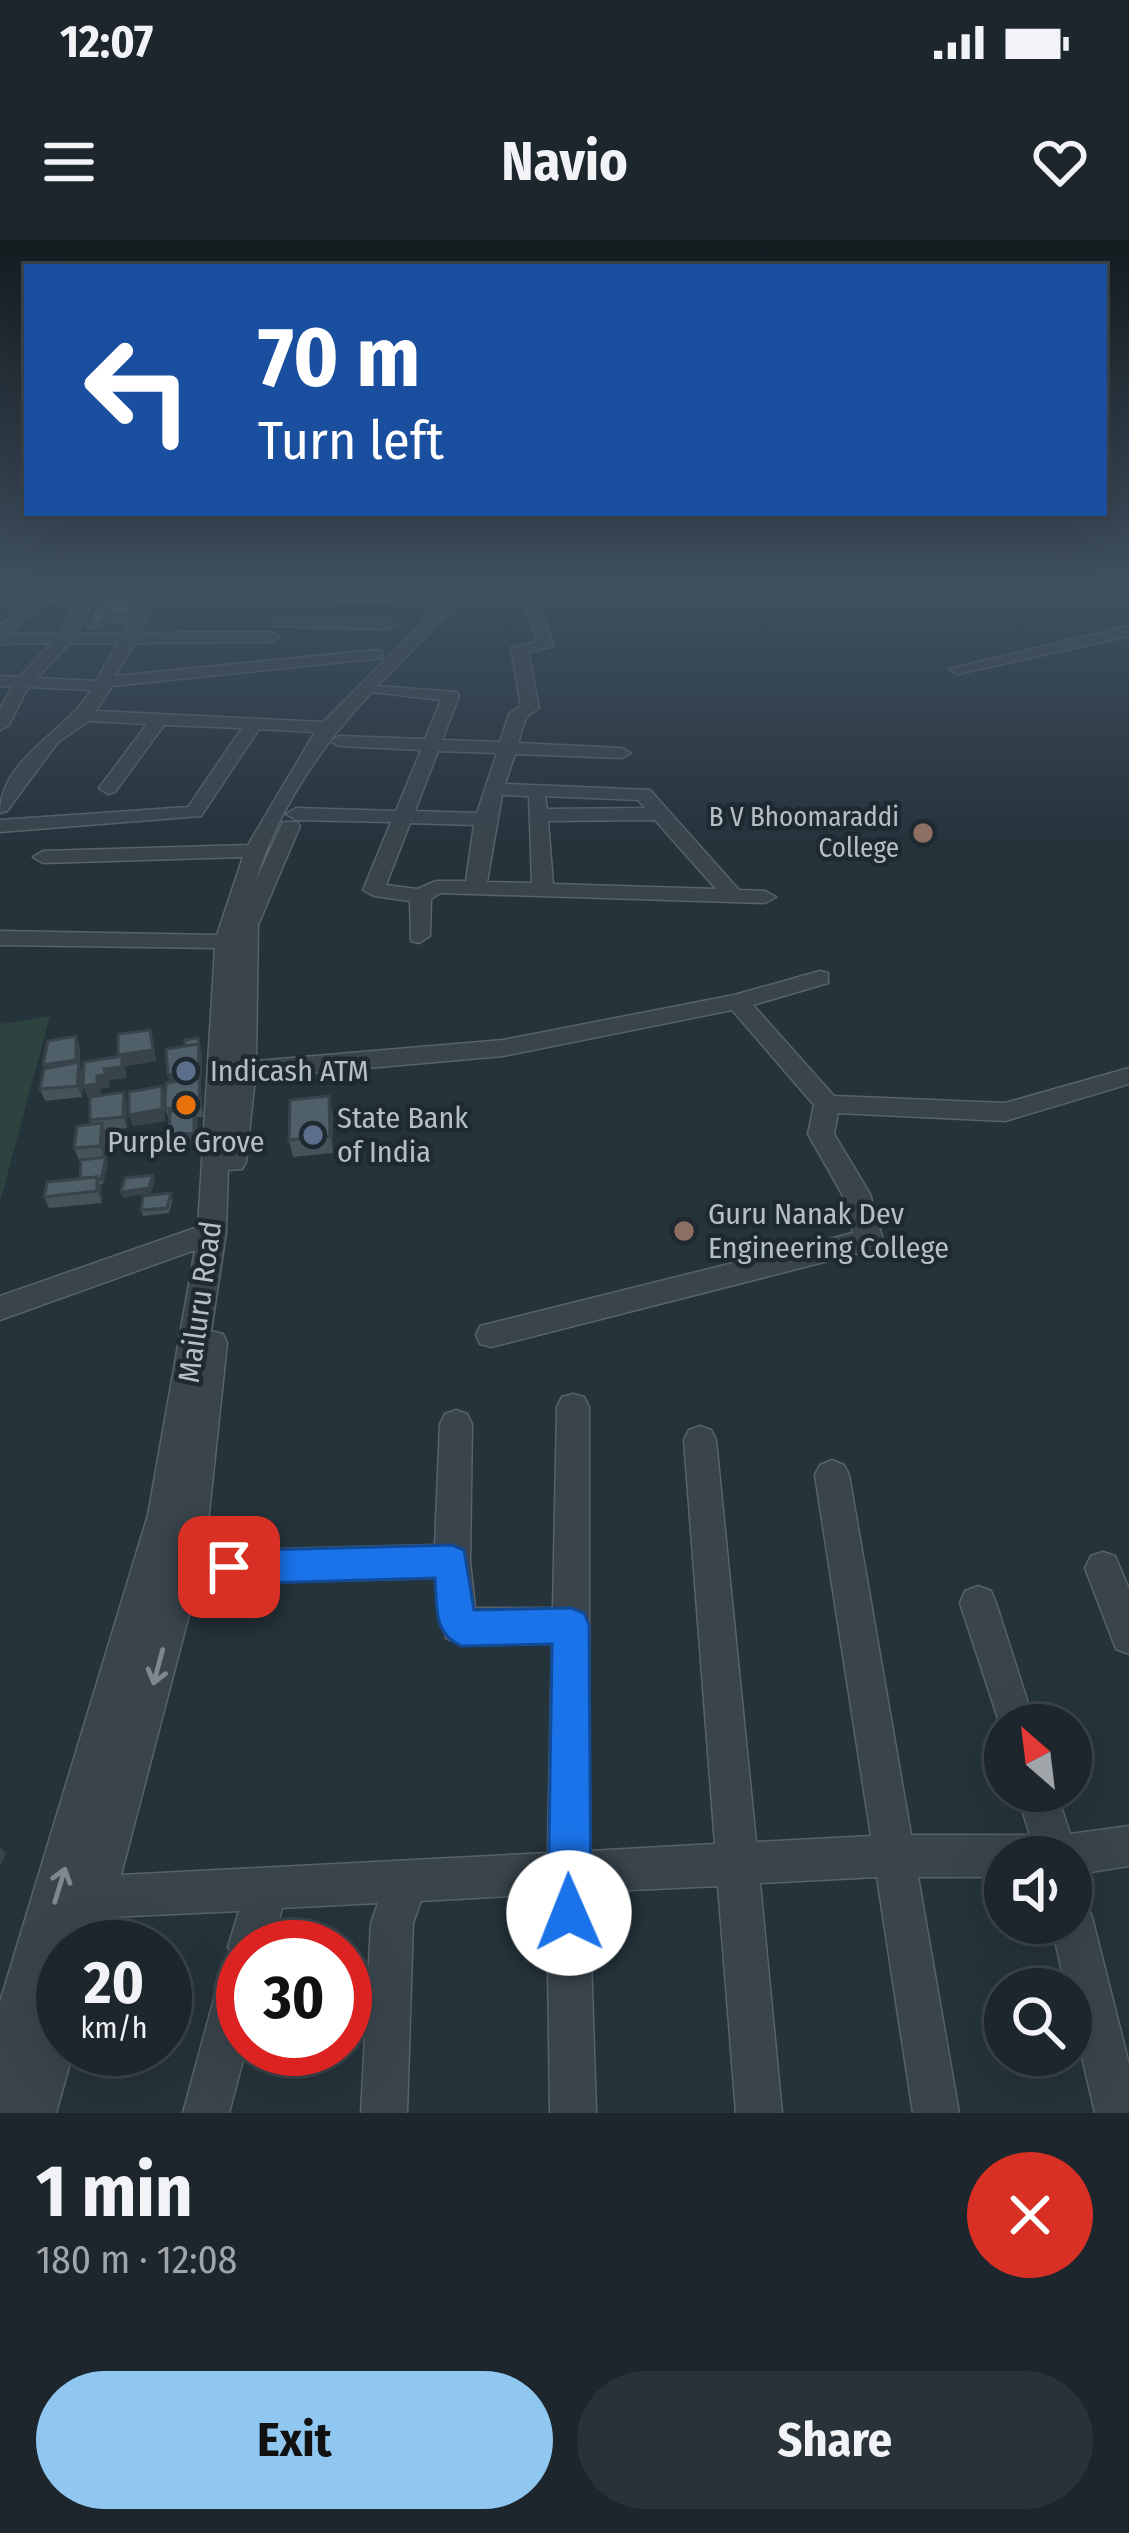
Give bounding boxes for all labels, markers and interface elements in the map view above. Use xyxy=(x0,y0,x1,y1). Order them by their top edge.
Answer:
text: 12:07 xyxy=(60,15,153,69)
icon: menu xyxy=(36,129,102,195)
icon: heart xyxy=(1027,129,1093,195)
text: Navio xyxy=(501,130,628,194)
text: 70 m xyxy=(258,307,420,408)
icon: left xyxy=(60,312,216,468)
text: Turn left xyxy=(258,409,444,473)
place label: B V Bhoomaraddi College xyxy=(709,801,899,864)
marker: B V Bhoomaraddi College xyxy=(910,820,936,846)
place label: Indicash ATM xyxy=(210,1053,369,1089)
marker: Indicash ATM xyxy=(173,1058,199,1084)
marker: Purple Grove xyxy=(173,1092,199,1118)
place label: State Bank of India xyxy=(337,1100,468,1170)
marker: State Bank of India xyxy=(300,1122,326,1148)
place label: Purple Grove xyxy=(107,1124,265,1160)
place label: Guru Nanak Dev Engineering College xyxy=(708,1196,949,1266)
marker: Guru Nanak Dev Engineering College xyxy=(671,1218,697,1244)
street label: Mailuru Road xyxy=(171,1219,229,1385)
pin xyxy=(178,1516,280,1618)
icon: arrive xyxy=(196,1534,262,1600)
one-way arrow xyxy=(146,1647,168,1685)
north arrow xyxy=(984,1704,1092,1812)
map controls xyxy=(984,1704,1092,2076)
button: sound xyxy=(984,1836,1092,1944)
position arrow xyxy=(506,1850,632,1976)
one-way arrow xyxy=(50,1867,72,1905)
speed limit sign: 30 xyxy=(216,1920,372,2076)
text: 20 xyxy=(84,1947,144,2019)
button: search xyxy=(984,1968,1092,2076)
text: km/h xyxy=(81,2010,147,2046)
text: 1 min xyxy=(36,2149,193,2235)
button: close xyxy=(967,2152,1093,2278)
text: 180 m · 12:08 xyxy=(36,2237,237,2283)
button: Exit xyxy=(36,2371,553,2509)
button: Share xyxy=(577,2371,1093,2509)

